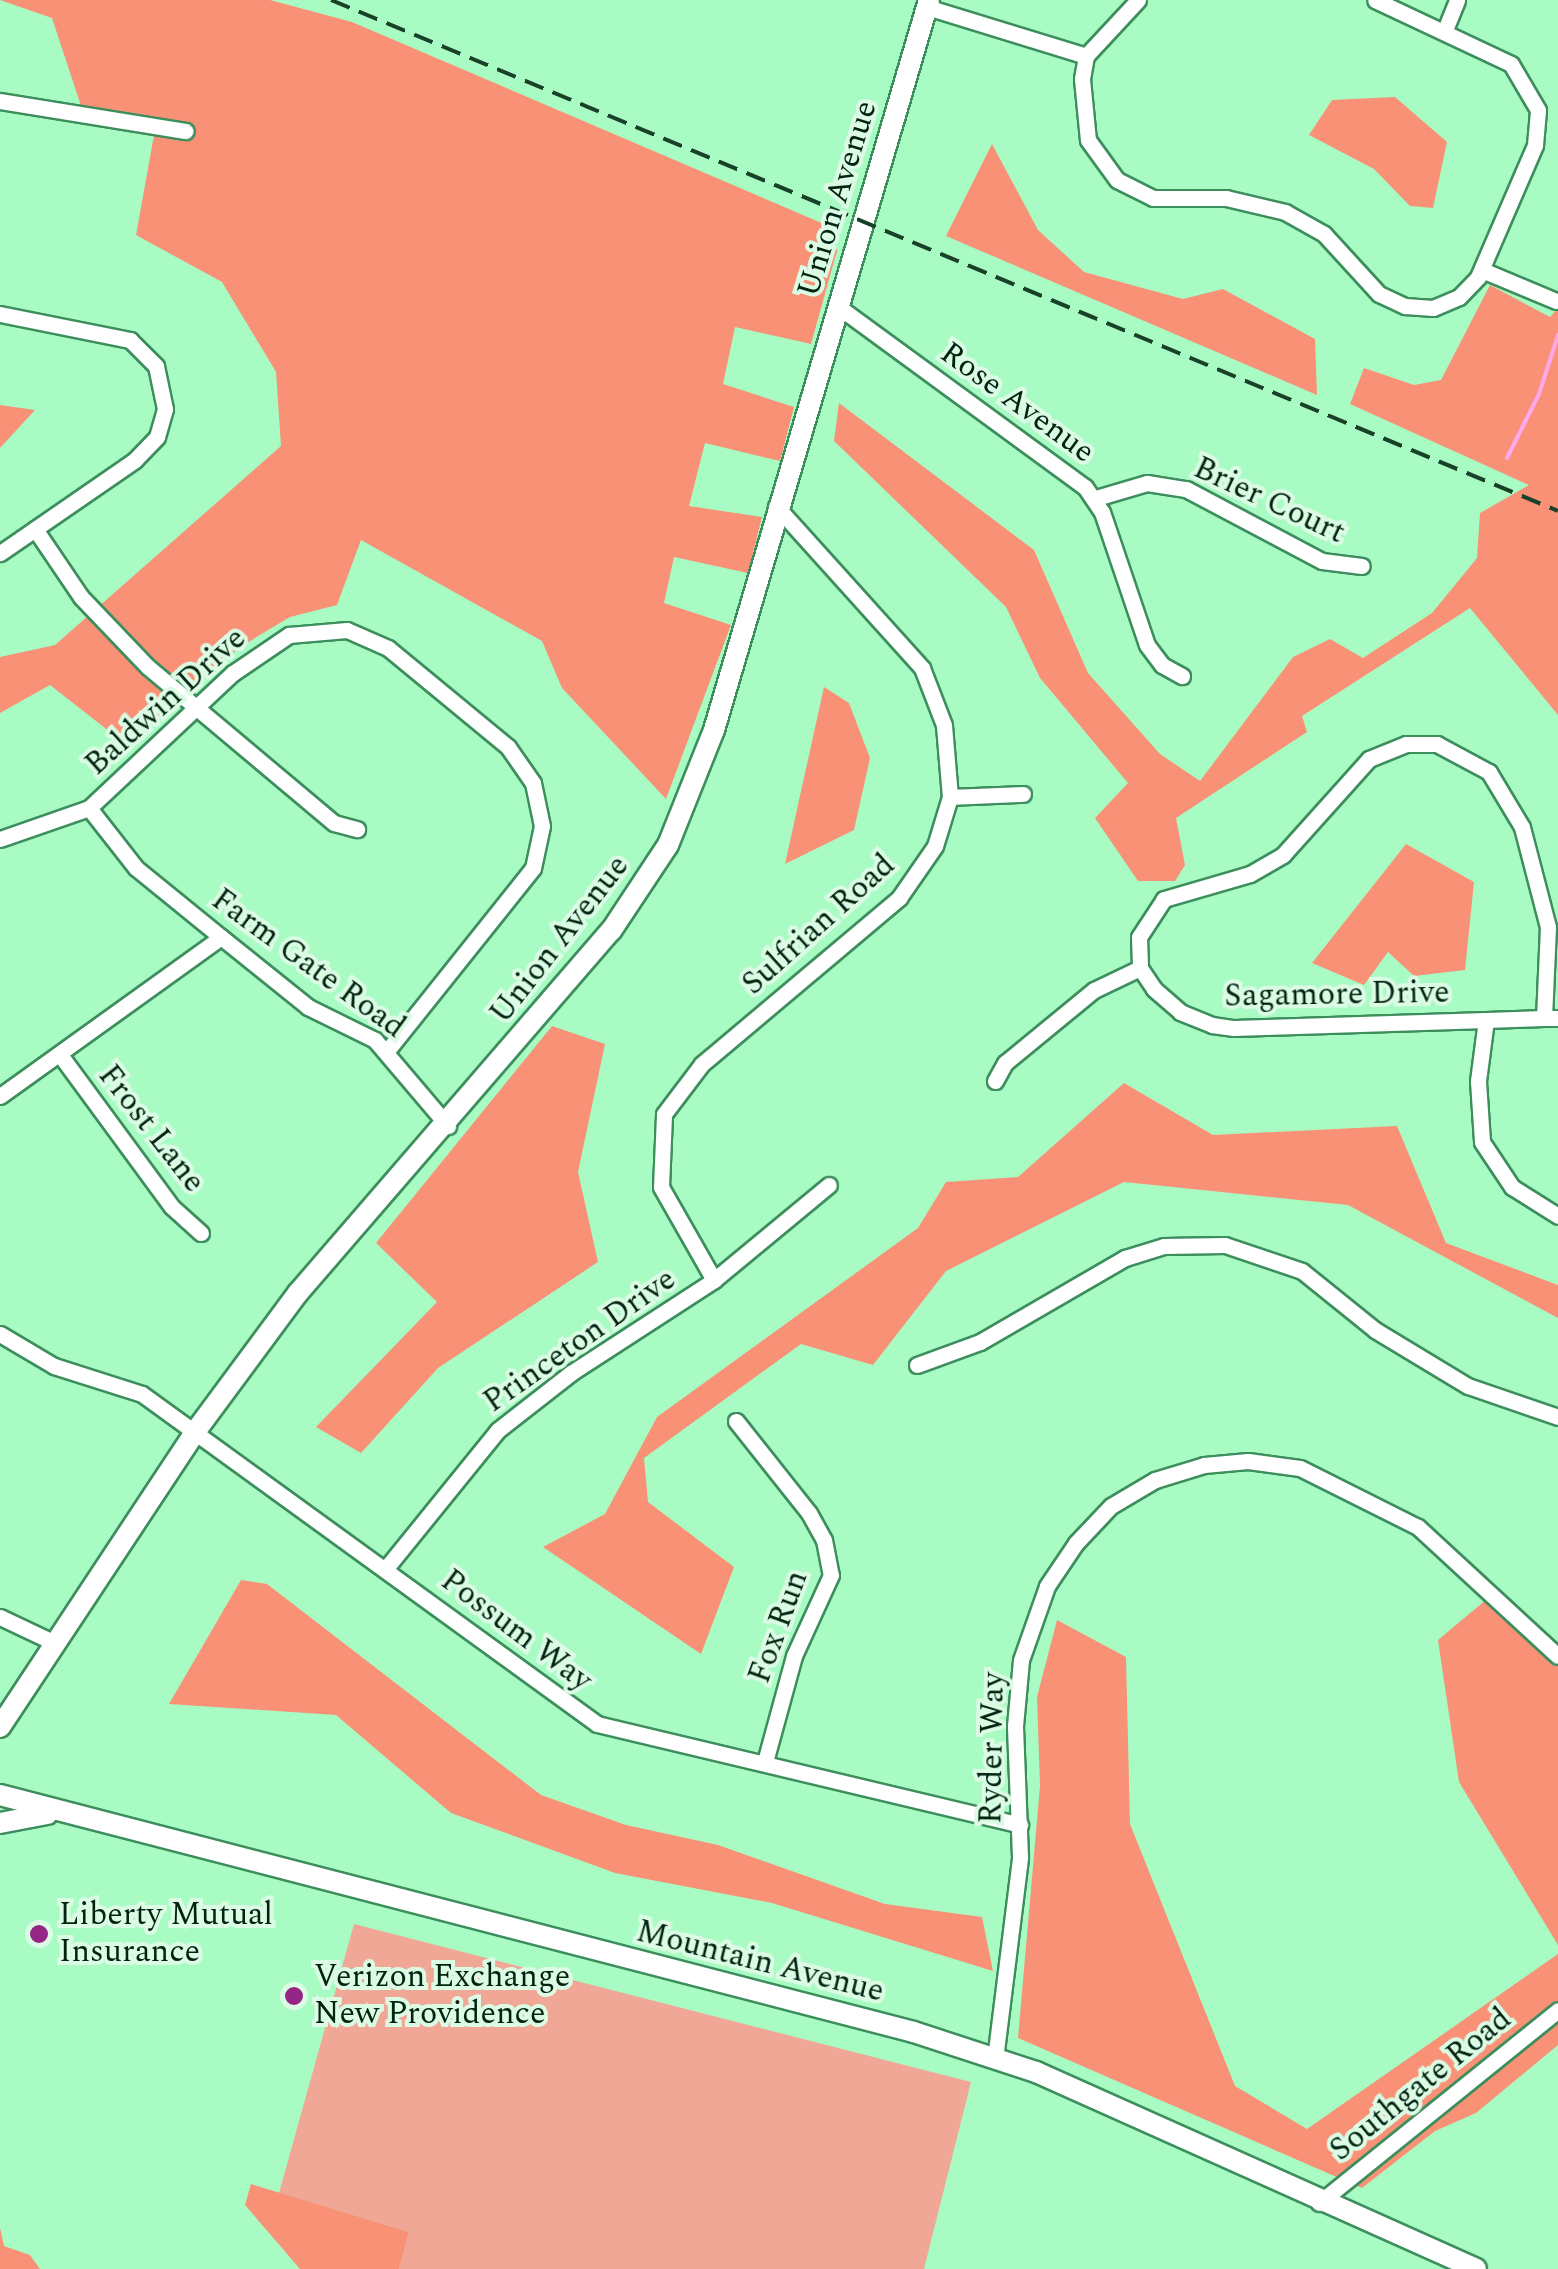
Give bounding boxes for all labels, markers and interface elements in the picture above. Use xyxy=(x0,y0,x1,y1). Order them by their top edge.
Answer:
street label: Union Avenue xyxy=(790,96,886,302)
street label: Rose Avenue xyxy=(932,334,1102,472)
street label: Brier Court xyxy=(1187,449,1351,553)
street label: Baldwin Drive xyxy=(78,620,254,784)
street label: Sulfrian Road xyxy=(735,846,903,1004)
street label: Union Avenue xyxy=(482,848,638,1032)
street label: Farm Gate Road xyxy=(204,881,412,1047)
street label: Sagamore Drive xyxy=(1224,974,1450,1016)
street label: Frost Lane xyxy=(89,1057,213,1201)
street label: Princeton Drive xyxy=(476,1260,684,1422)
street label: Possum Way xyxy=(433,1562,599,1700)
street label: Fox Run xyxy=(741,1565,817,1689)
street label: Ryder Way xyxy=(972,1672,1014,1824)
place label: Liberty Mutual Insurance xyxy=(59,1897,273,1972)
street label: Mountain Avenue xyxy=(632,1913,888,2011)
marker: Liberty Mutual Insurance xyxy=(28,1923,50,1945)
place label: Verizon Exchange New Providence xyxy=(314,1959,570,2034)
marker: Verizon Exchange New Providence xyxy=(283,1985,305,2007)
street label: Southgate Road xyxy=(1322,2000,1520,2170)

